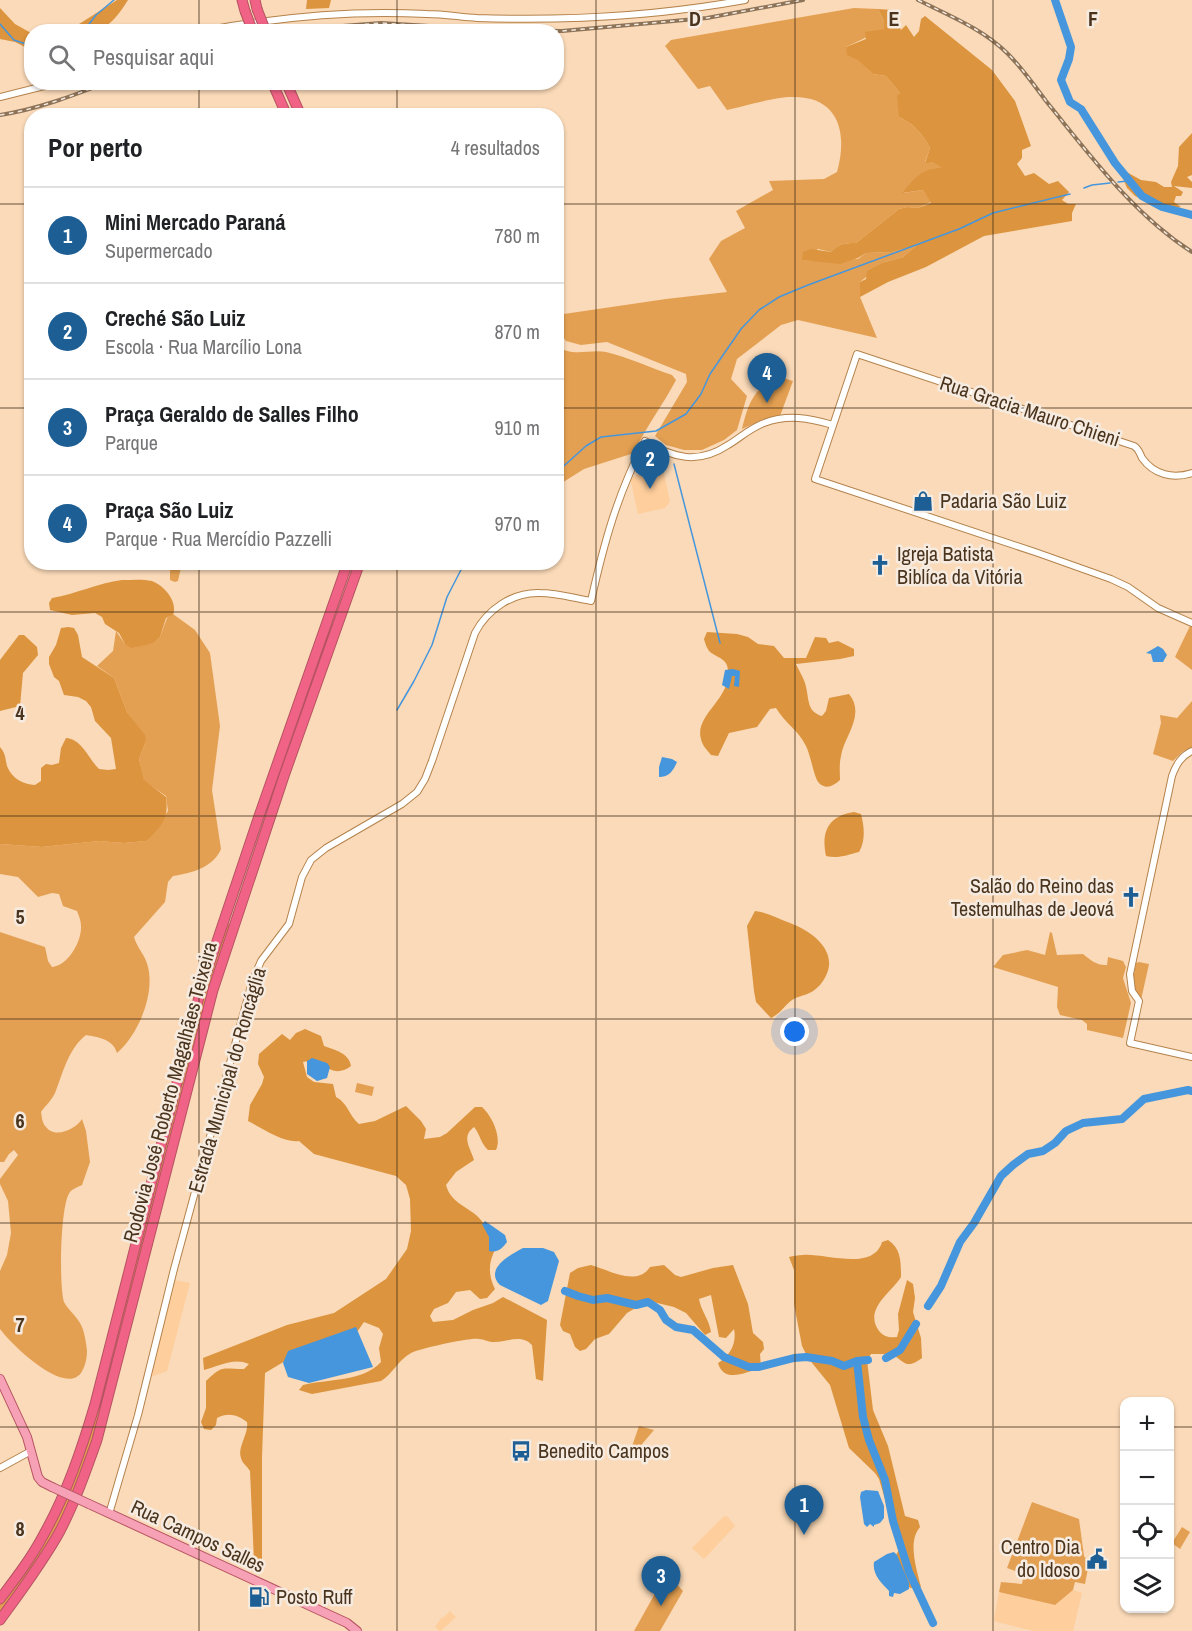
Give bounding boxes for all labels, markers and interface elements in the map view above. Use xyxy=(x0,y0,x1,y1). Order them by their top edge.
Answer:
text: D xyxy=(689,5,701,32)
text: E xyxy=(889,5,900,32)
text: F xyxy=(1088,5,1098,32)
search box xyxy=(24,24,564,90)
icon: search xyxy=(45,41,78,74)
text: Pesquisar aqui xyxy=(93,42,214,72)
text: Por perto xyxy=(48,130,143,165)
text: 4 resultados xyxy=(451,134,540,161)
text: Mini Mercado Paraná xyxy=(105,207,285,237)
text: 1 xyxy=(63,222,72,249)
text: 780 m xyxy=(494,222,540,249)
text: Supermercado xyxy=(105,237,213,264)
text: Creché São Luiz xyxy=(105,303,245,333)
text: 2 xyxy=(63,318,72,345)
text: 870 m xyxy=(494,318,540,345)
text: Escola · Rua Marcílio Lona xyxy=(105,333,302,360)
pin: 4 xyxy=(748,354,786,403)
street label: Rua Gracia Mauro Chieni xyxy=(937,369,1124,452)
text: Praça Geraldo de Salles Filho xyxy=(105,399,359,429)
text: 3 xyxy=(63,414,72,441)
text: 910 m xyxy=(494,414,540,441)
text: Parque xyxy=(105,429,158,456)
pin: 2 xyxy=(630,440,670,489)
place label: Padaria São Luiz xyxy=(940,487,1067,514)
shop icon: Padaria São Luiz xyxy=(911,489,935,513)
text: Praça São Luiz xyxy=(105,495,233,525)
text: 4 xyxy=(63,510,72,537)
text: 970 m xyxy=(494,510,540,537)
text: Parque · Rua Mercídio Pazzelli xyxy=(105,525,332,552)
place label: Igreja Batista Biblíca da Vitória xyxy=(897,540,1023,590)
church icon: Igreja Batista Biblíca da Vitória xyxy=(868,553,892,577)
text: 4 xyxy=(15,699,25,726)
place label: Salão do Reino das Testemulhas de Jeová xyxy=(951,872,1114,922)
church icon: Salão do Reino das Testemulhas de Jeová xyxy=(1119,885,1143,909)
text: 5 xyxy=(15,903,25,930)
street label: Rodovia José Roberto Magalhães Teixeira xyxy=(116,938,223,1245)
street label: Estrada Municipal do Roncáglia xyxy=(181,964,272,1196)
your location xyxy=(780,1017,809,1046)
text: 6 xyxy=(15,1107,25,1134)
text: 7 xyxy=(15,1311,25,1338)
map controls xyxy=(1120,1397,1174,1613)
button: + xyxy=(1120,1397,1174,1451)
place label: Benedito Campos xyxy=(538,1437,669,1464)
bus stop icon: Benedito Campos xyxy=(509,1439,533,1463)
button: − xyxy=(1120,1451,1174,1505)
pin: 1 xyxy=(784,1486,824,1535)
street label: Rua Campos Salles xyxy=(127,1493,270,1578)
button: locate xyxy=(1120,1505,1174,1559)
text: 8 xyxy=(15,1515,25,1542)
place label: Centro Dia do Idoso xyxy=(1001,1533,1080,1583)
public building icon: Centro Dia do Idoso xyxy=(1085,1547,1109,1571)
pin: 3 xyxy=(642,1556,680,1606)
button: layers xyxy=(1120,1559,1174,1613)
place label: Posto Ruff xyxy=(276,1583,352,1610)
fuel station icon: Posto Ruff xyxy=(247,1585,271,1609)

